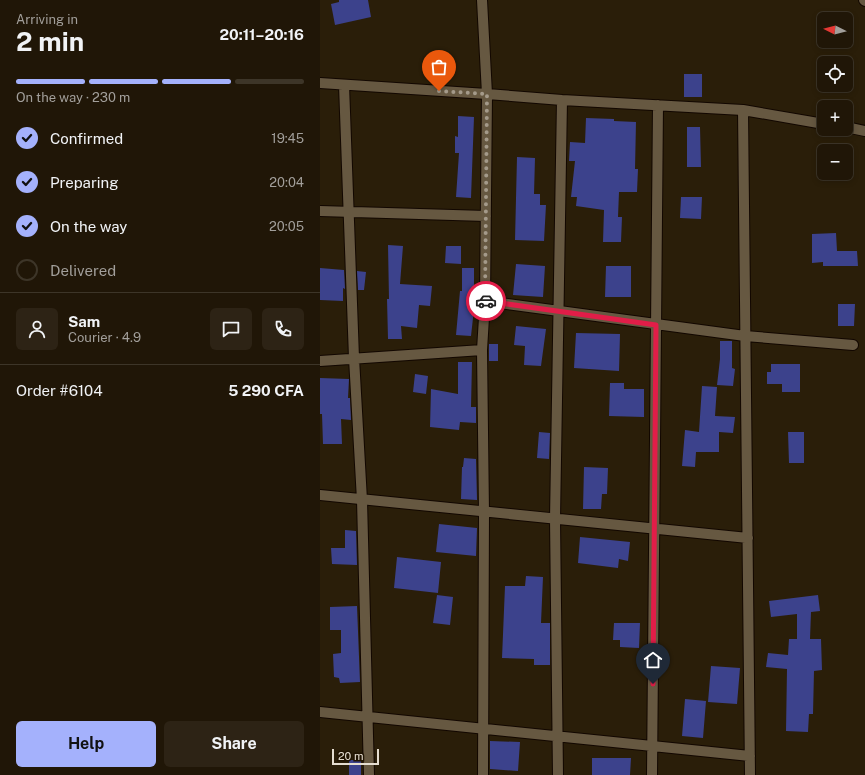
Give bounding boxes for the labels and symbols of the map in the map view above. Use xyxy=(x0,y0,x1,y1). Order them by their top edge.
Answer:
north arrow xyxy=(817,12,853,48)
pin xyxy=(422,50,456,91)
courier xyxy=(466,281,506,321)
pin xyxy=(636,643,670,684)
scale bar xyxy=(332,747,379,766)

